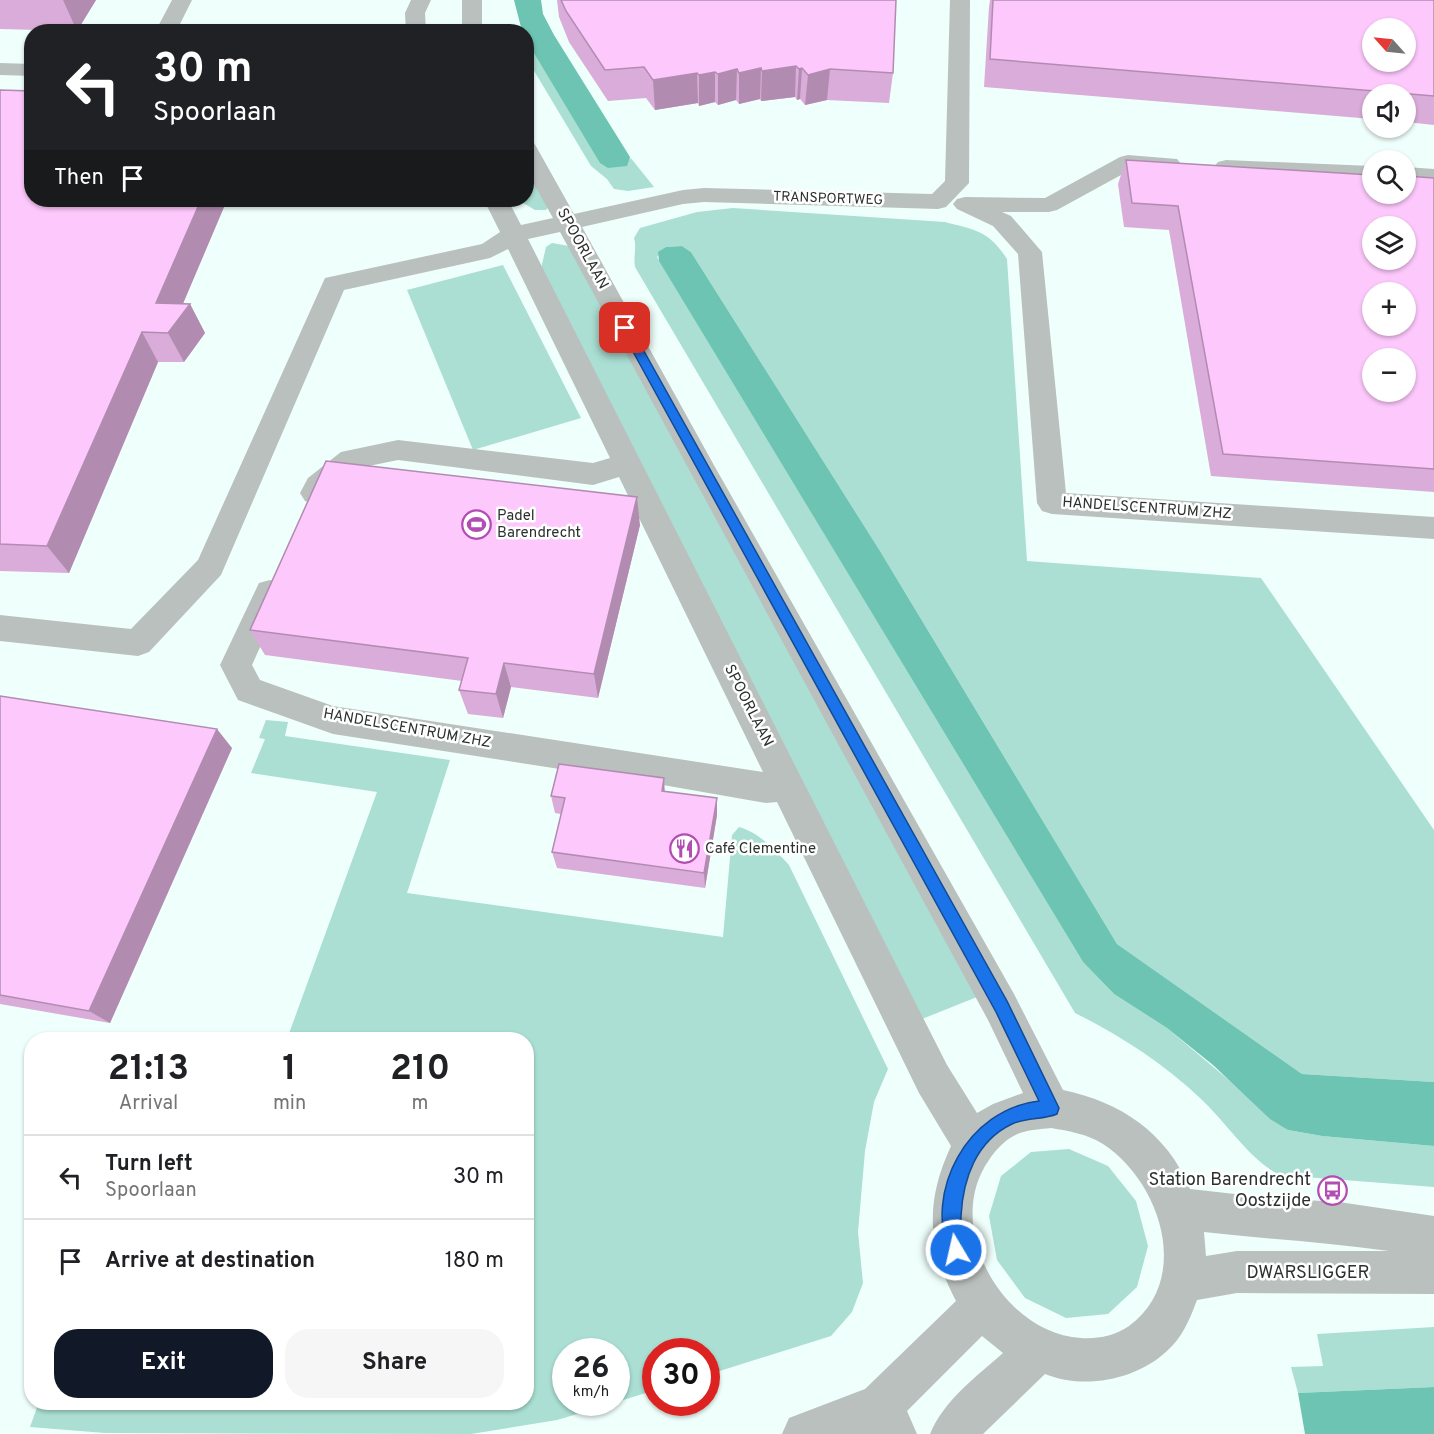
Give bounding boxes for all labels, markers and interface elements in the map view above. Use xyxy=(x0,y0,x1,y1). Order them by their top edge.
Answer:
north arrow xyxy=(1362,18,1416,72)
map controls xyxy=(1362,18,1416,402)
text: 30 m xyxy=(153,44,252,97)
icon: left xyxy=(54,48,132,126)
button: sound xyxy=(1362,84,1416,138)
text: Spoorlaan xyxy=(153,96,277,130)
button: search xyxy=(1362,150,1416,204)
icon: arrive xyxy=(116,162,149,195)
text: Then xyxy=(54,165,104,192)
street label: TRANSPORTWEG xyxy=(773,189,883,209)
street label: SPOORLAAN xyxy=(552,205,612,293)
button: layers xyxy=(1362,216,1416,270)
button: + xyxy=(1362,282,1416,336)
pin xyxy=(599,302,650,353)
icon: arrive xyxy=(608,311,641,344)
button: − xyxy=(1362,348,1416,402)
street label: HANDELSCENTRUM ZHZ xyxy=(1062,494,1232,524)
place label: Padel Barendrecht xyxy=(497,507,581,543)
sports icon: Padel Barendrecht xyxy=(460,509,492,541)
street label: SPOORLAAN xyxy=(719,662,777,750)
street label: HANDELSCENTRUM ZHZ xyxy=(322,705,492,753)
restaurant icon: Café Clementine xyxy=(668,833,700,865)
place label: Café Clementine xyxy=(705,840,816,859)
text: 21:13 xyxy=(108,1047,189,1093)
text: 1 xyxy=(282,1047,297,1093)
text: 210 xyxy=(390,1047,450,1093)
text: Arrival xyxy=(119,1091,178,1117)
text: min xyxy=(273,1091,306,1117)
text: m xyxy=(412,1091,429,1117)
text: Turn left xyxy=(105,1151,193,1178)
icon: left xyxy=(54,1161,87,1194)
text: 30 m xyxy=(453,1164,504,1191)
place label: Station Barendrecht Oostzijde xyxy=(1148,1169,1311,1213)
bus stop icon: Station Barendrecht Oostzijde xyxy=(1316,1174,1348,1206)
text: Spoorlaan xyxy=(105,1178,197,1204)
position arrow xyxy=(924,1218,988,1282)
icon: arrive xyxy=(54,1245,87,1278)
text: Arrive at destination xyxy=(105,1248,315,1275)
text: 180 m xyxy=(445,1248,504,1275)
street label: DWARSLIGGER xyxy=(1247,1262,1369,1285)
button: Exit xyxy=(54,1329,273,1398)
button: Share xyxy=(285,1329,504,1398)
speed limit sign: 30 xyxy=(642,1338,720,1416)
text: 26 xyxy=(573,1351,609,1388)
text: km/h xyxy=(573,1383,609,1402)

